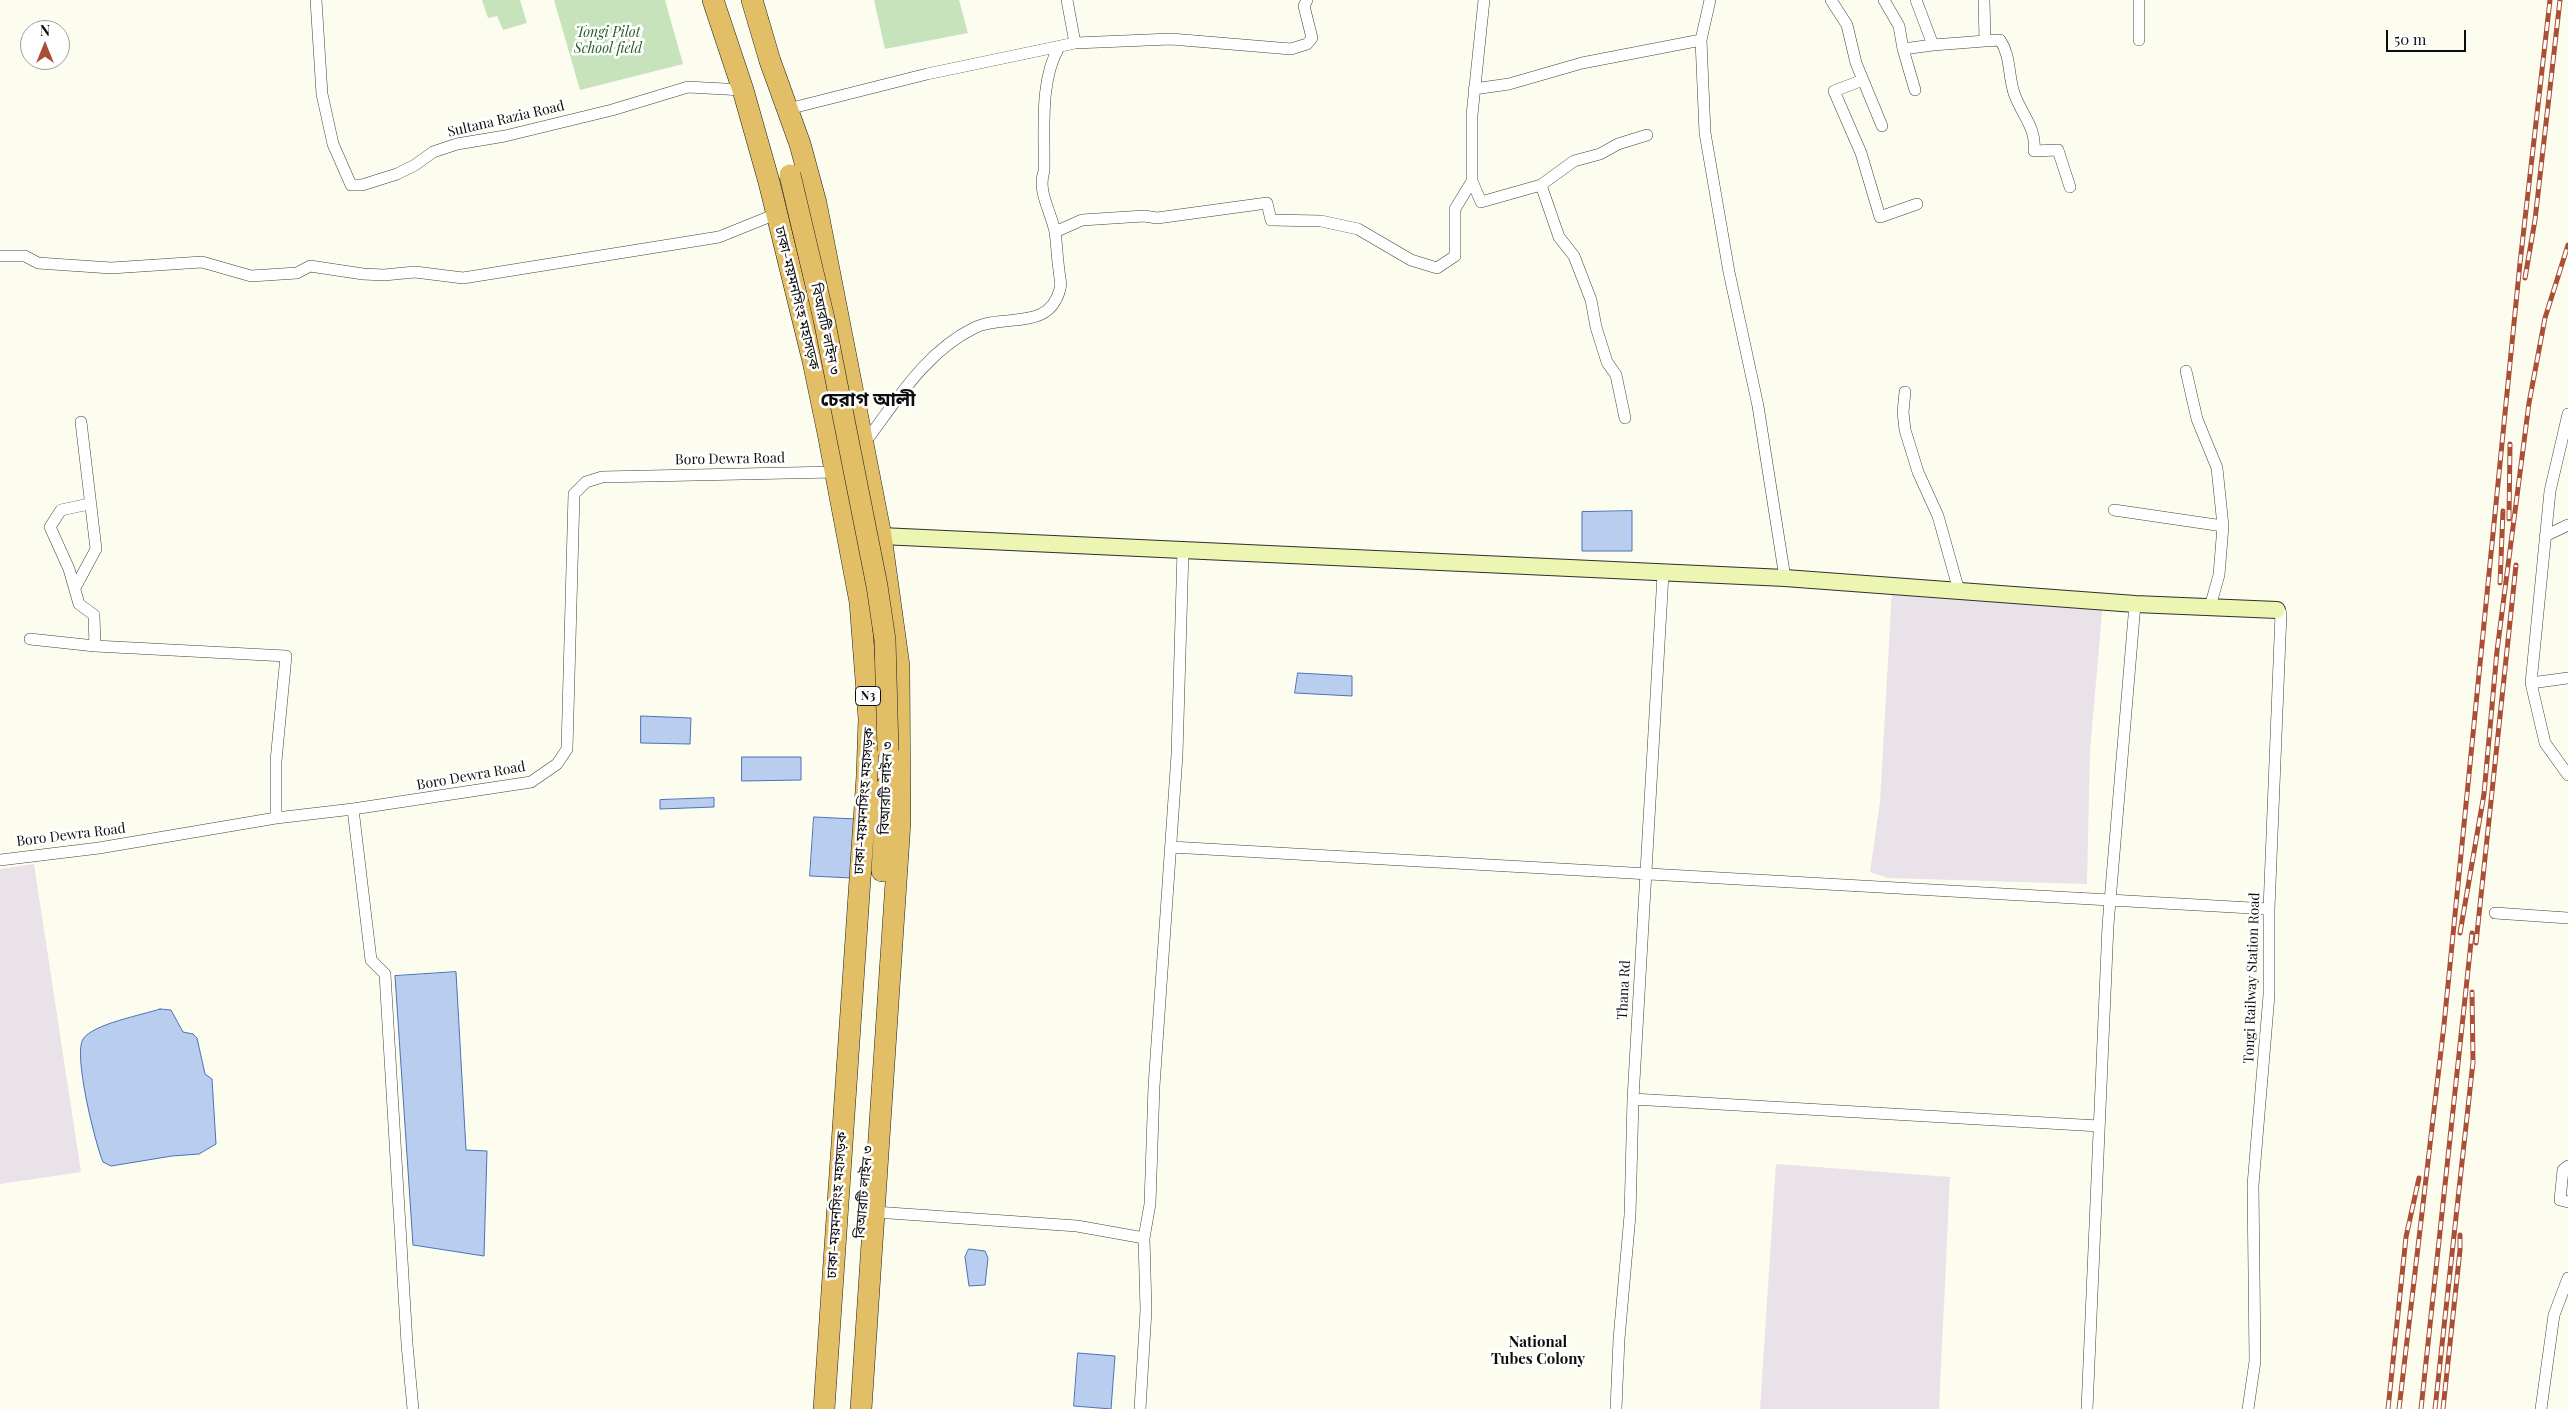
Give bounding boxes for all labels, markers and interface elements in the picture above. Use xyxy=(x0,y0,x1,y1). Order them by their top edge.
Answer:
north arrow xyxy=(20,20,70,70)
scale bar xyxy=(2388,20,2468,52)
text: N xyxy=(40,21,50,40)
park label: Tongi Pilot School field xyxy=(574,25,642,58)
text: 50 m xyxy=(2394,29,2426,49)
street label: Sultana Razia Road xyxy=(446,97,566,141)
street label: ঢাকা-ময়মনসিংহ মহাসড়ক xyxy=(771,225,823,371)
street label: বিআরটি লাইন ৩ xyxy=(807,282,843,376)
district label: চেরাগ আলী xyxy=(820,389,916,411)
street label: Boro Dewra Road xyxy=(675,450,785,468)
road number: N3 xyxy=(856,686,880,706)
street label: ঢাকা-ময়মনসিংহ মহাসড়ক xyxy=(850,727,878,875)
street label: বিআরটি লাইন ৩ xyxy=(876,741,896,835)
street label: Boro Dewra Road xyxy=(415,758,527,794)
street label: Boro Dewra Road xyxy=(15,820,127,850)
street label: Tongi Railway Station Road xyxy=(2241,892,2263,1064)
street label: Thana Rd xyxy=(1614,960,1634,1020)
street label: ঢাকা-ময়মনসিংহ মহাসড়ক xyxy=(823,1131,851,1279)
street label: বিআরটি লাইন ৩ xyxy=(852,1145,876,1239)
district label: National Tubes Colony xyxy=(1491,1333,1585,1368)

